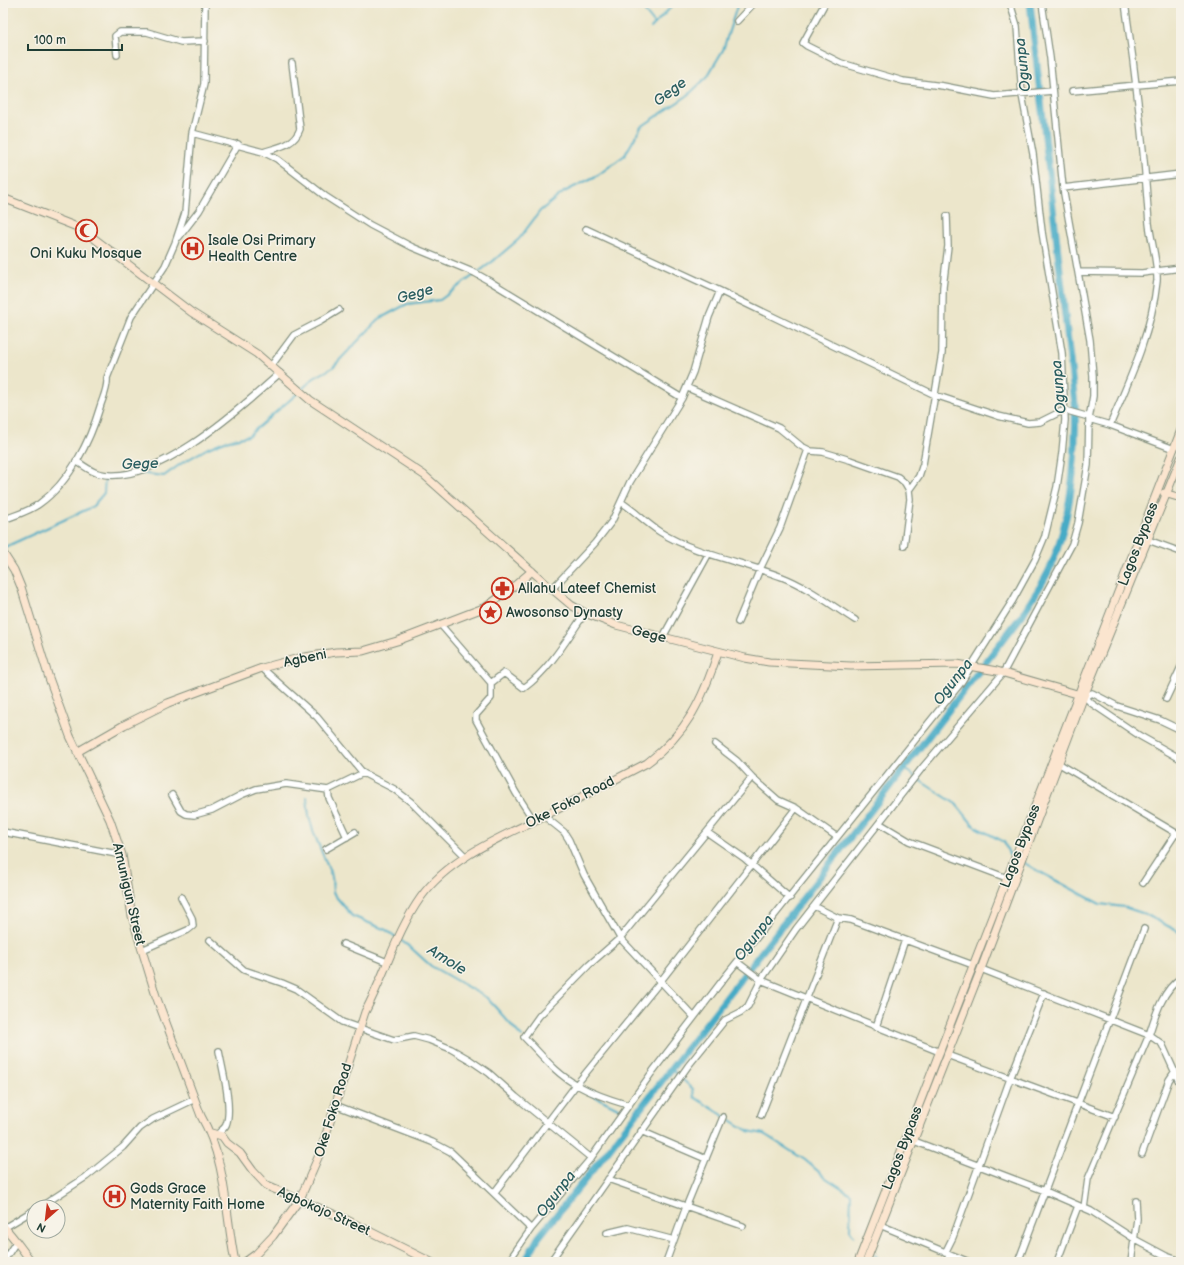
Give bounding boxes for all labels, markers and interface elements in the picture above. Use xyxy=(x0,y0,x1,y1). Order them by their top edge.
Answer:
scale bar xyxy=(28,26,122,52)
text: 100 m xyxy=(34,33,66,48)
water label: Ogunpa xyxy=(1011,37,1035,93)
water label: Gege xyxy=(649,73,691,111)
mosque icon: Oni Kuku Mosque xyxy=(73,218,99,244)
place label: Isale Osi Primary Health Centre xyxy=(208,232,316,265)
hospital icon: Isale Osi Primary Health Centre xyxy=(180,235,206,261)
place label: Oni Kuku Mosque xyxy=(30,245,142,262)
water label: Gege xyxy=(395,280,436,308)
water label: Ogunpa xyxy=(1047,359,1071,415)
water label: Gege xyxy=(121,454,159,474)
street label: Lagos Bypass xyxy=(1114,500,1162,588)
pharmacy icon: Allahu Lateef Chemist xyxy=(490,575,516,601)
place label: Allahu Lateef Chemist xyxy=(518,580,657,597)
place icon: Awosonso Dynasty xyxy=(477,599,503,625)
place label: Awosonso Dynasty xyxy=(506,604,624,621)
street label: Gege xyxy=(630,621,668,647)
street label: Agbeni xyxy=(282,645,328,671)
water label: Ogunpa xyxy=(929,655,977,709)
street label: Oke Foko Road xyxy=(523,772,617,832)
street label: Lagos Bypass xyxy=(996,802,1044,890)
street label: Amunigun Street xyxy=(109,841,149,948)
water label: Ogunpa xyxy=(730,911,778,965)
water label: Amole xyxy=(423,940,470,979)
street label: Oke Foko Road xyxy=(311,1061,355,1159)
street label: Lagos Bypass xyxy=(878,1104,926,1192)
water label: Ogunpa xyxy=(532,1167,580,1221)
place label: Gods Grace Maternity Faith Home xyxy=(130,1180,265,1213)
hospital icon: Gods Grace Maternity Faith Home xyxy=(101,1183,127,1209)
street label: Agbokojo Street xyxy=(275,1183,374,1239)
north arrow xyxy=(26,1199,66,1239)
text: N xyxy=(35,1220,48,1235)

